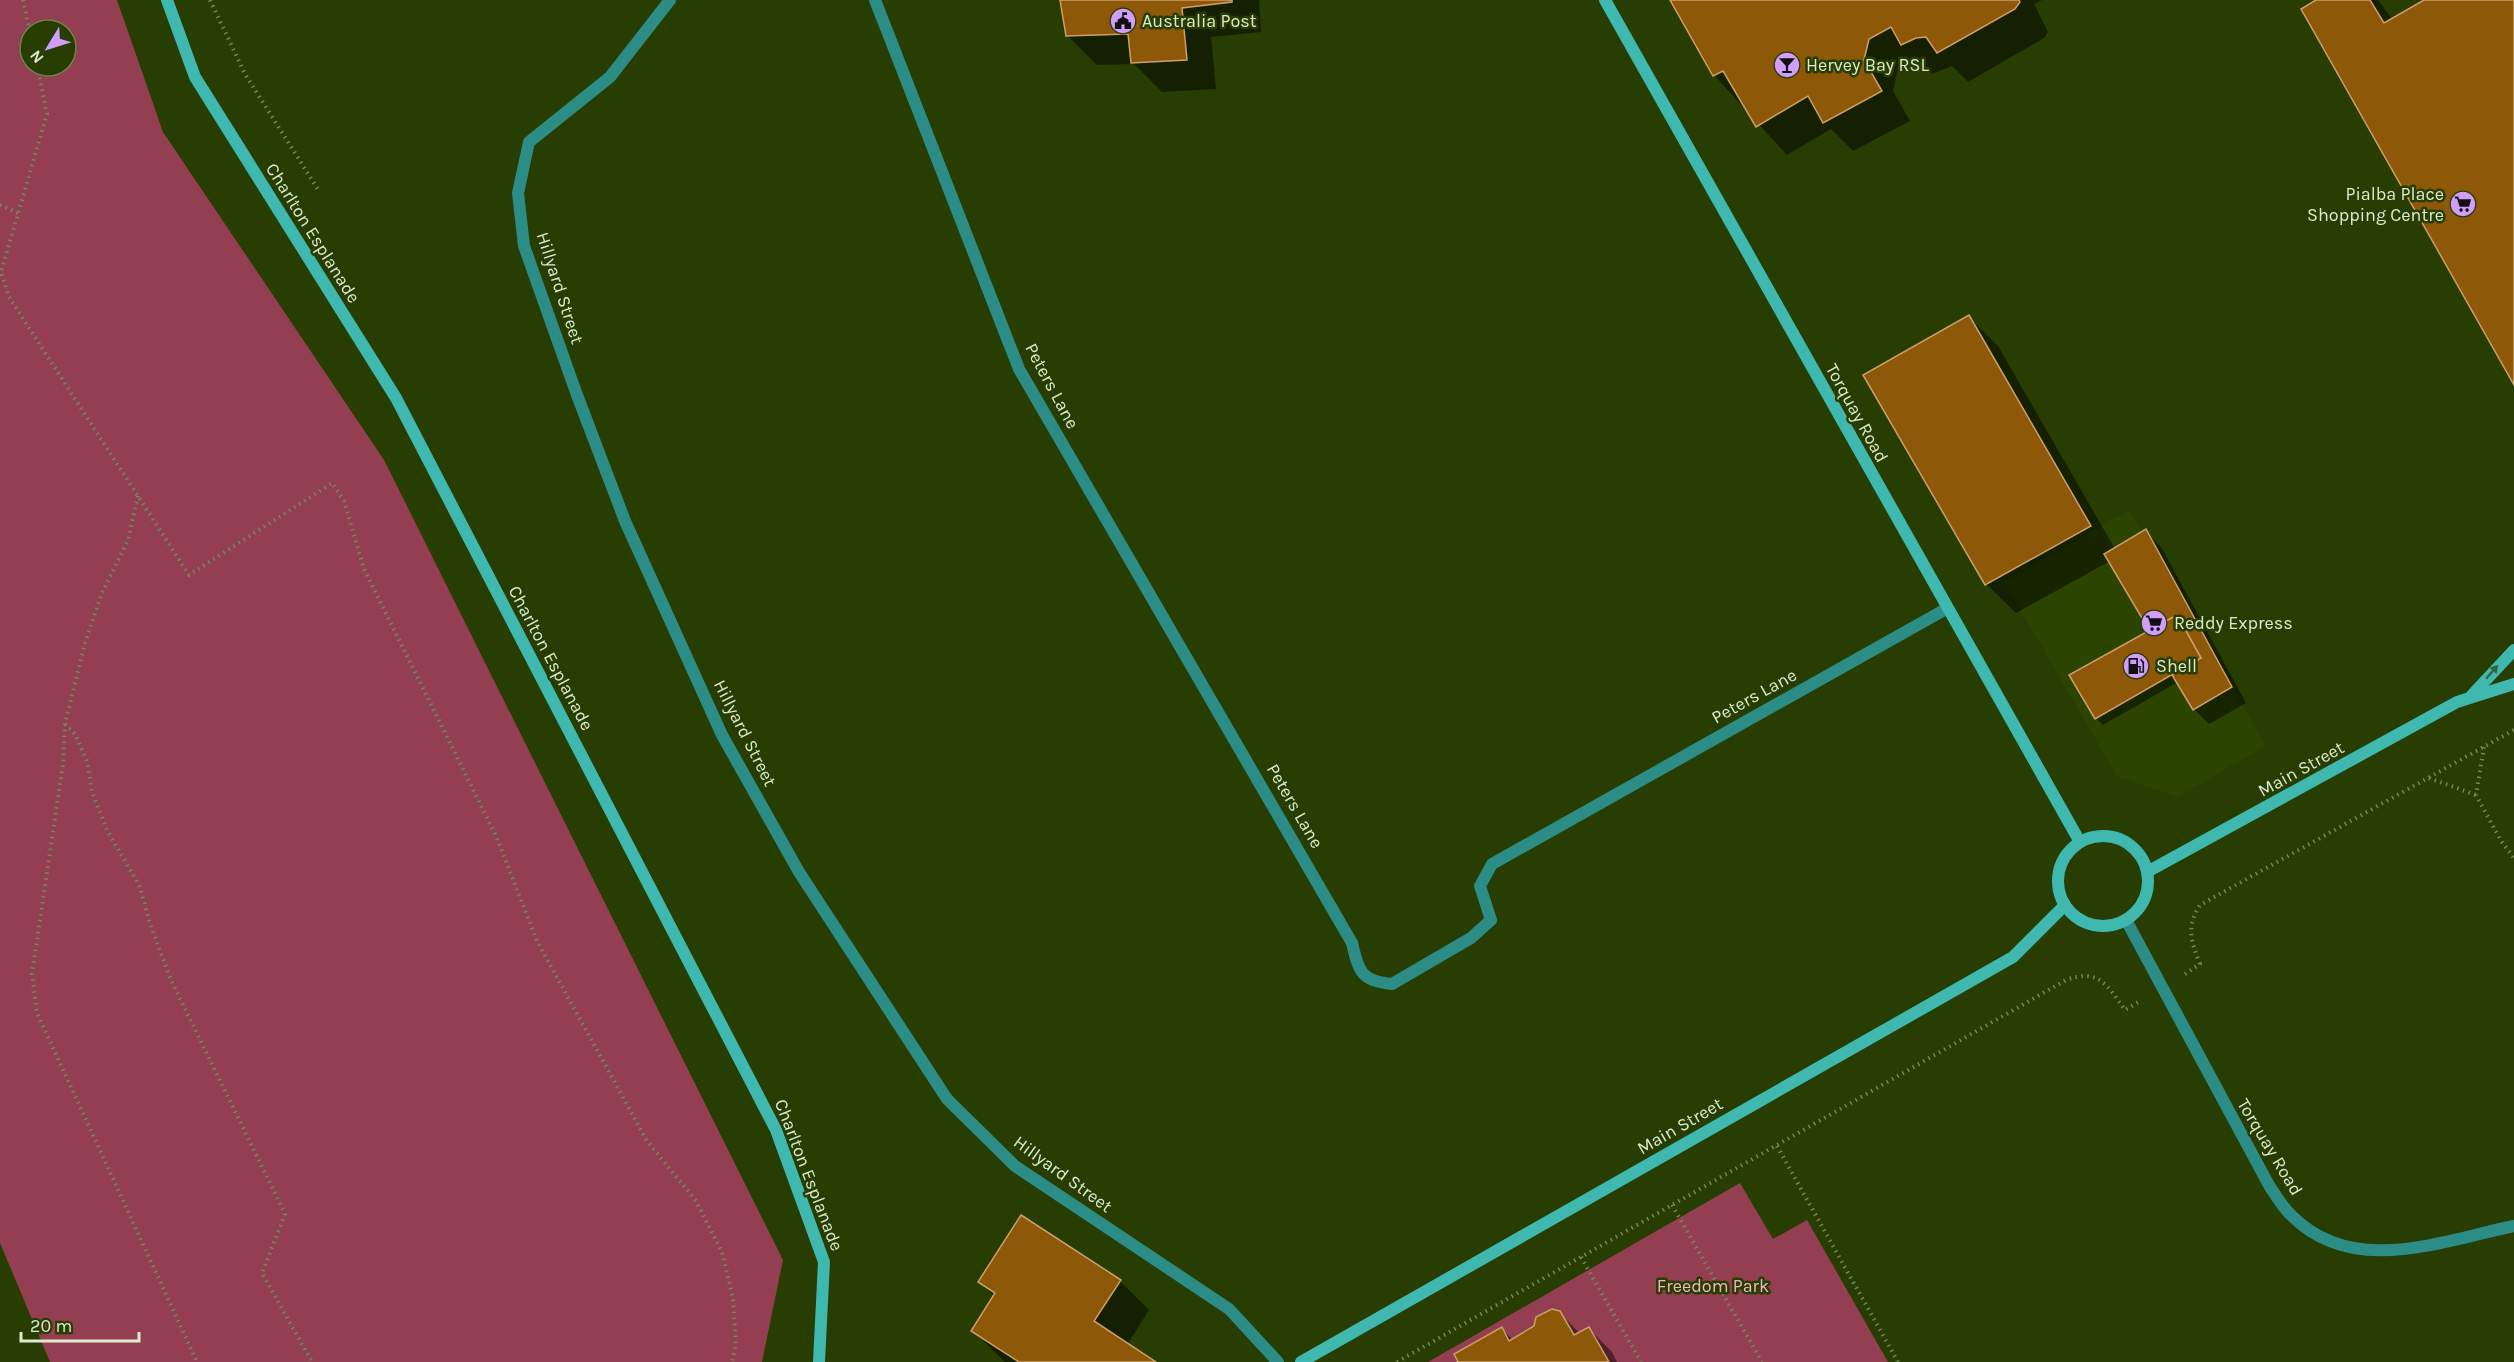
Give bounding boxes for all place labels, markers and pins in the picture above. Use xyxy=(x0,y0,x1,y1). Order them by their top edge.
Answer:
public building icon: Australia Post xyxy=(1108,6,1138,36)
place label: Australia Post xyxy=(1142,10,1257,32)
bar icon: Hervey Bay RSL xyxy=(1772,50,1802,80)
place label: Hervey Bay RSL xyxy=(1806,54,1929,76)
place label: Pialba Place Shopping Centre xyxy=(2307,183,2444,226)
supermarket icon: Pialba Place Shopping Centre xyxy=(2448,189,2478,219)
supermarket icon: Reddy Express xyxy=(2139,608,2169,638)
place label: Reddy Express xyxy=(2174,612,2293,634)
fuel station icon: Shell xyxy=(2121,651,2151,681)
place label: Shell xyxy=(2156,655,2197,677)

